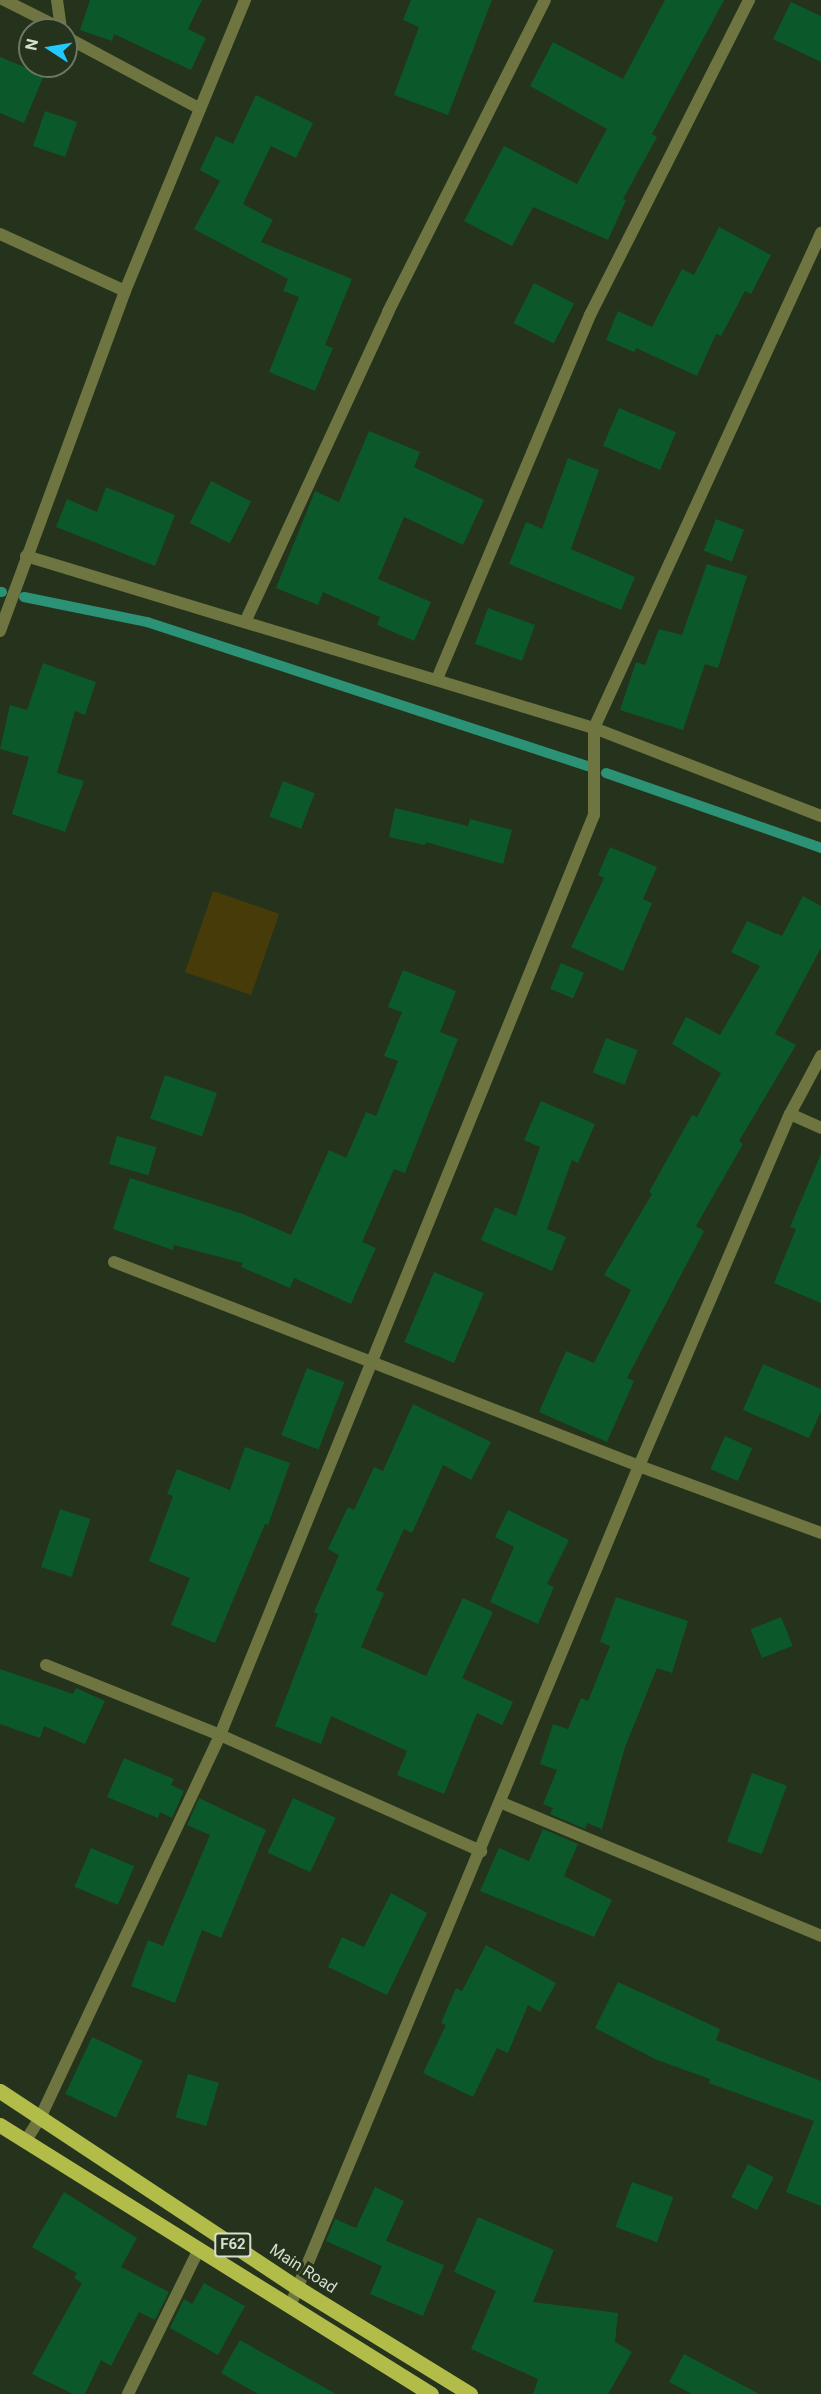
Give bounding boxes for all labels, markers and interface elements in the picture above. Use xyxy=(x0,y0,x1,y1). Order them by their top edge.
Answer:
north arrow xyxy=(18,18,78,78)
text: N xyxy=(21,37,42,52)
road number: F62 xyxy=(214,2233,252,2257)
street label: Main Road xyxy=(266,2240,340,2298)

